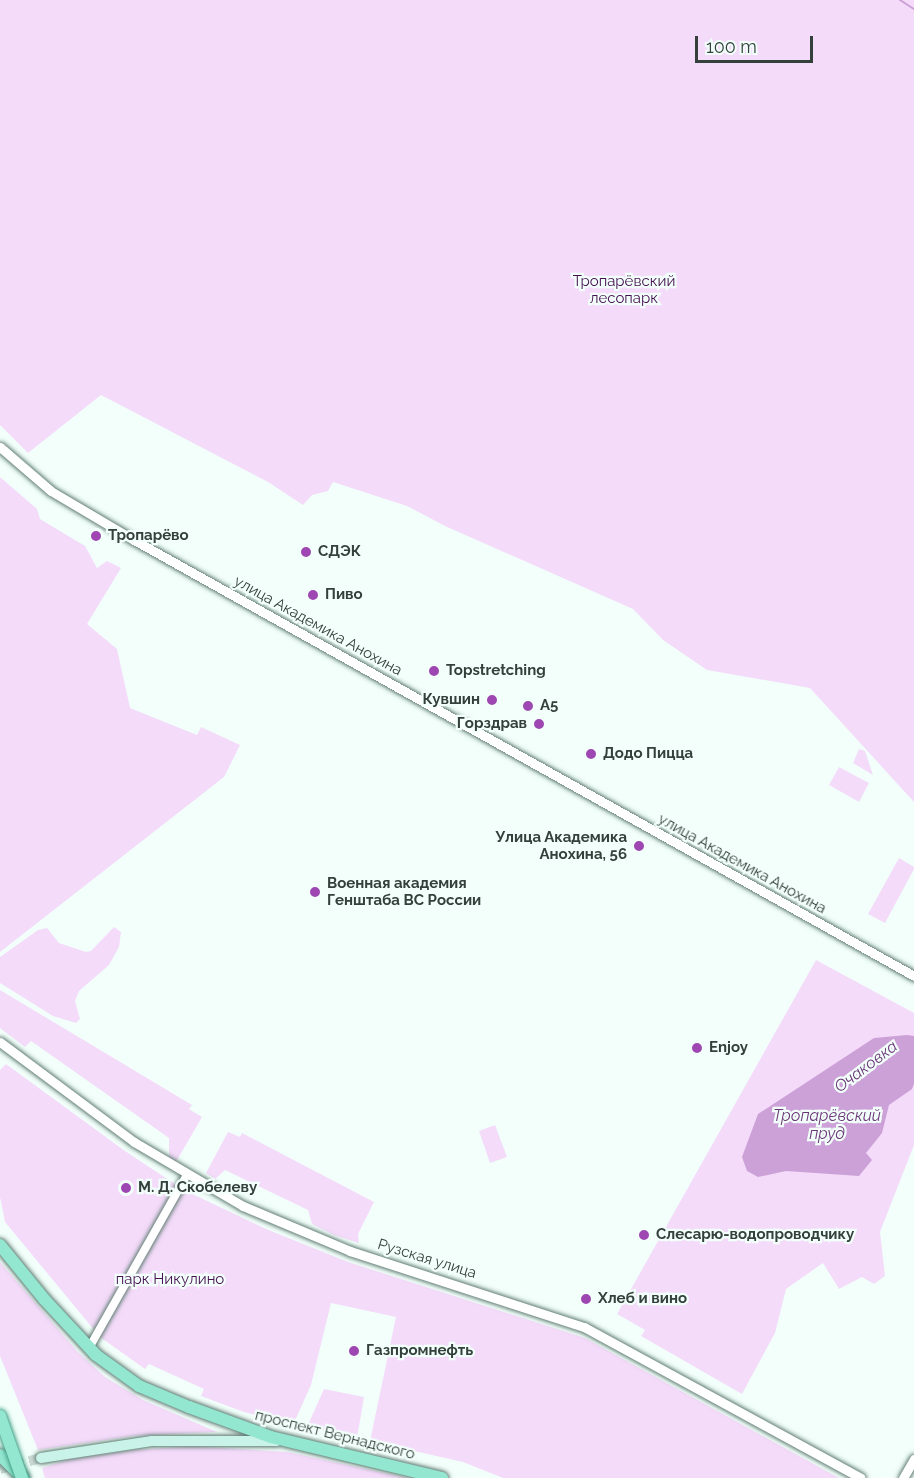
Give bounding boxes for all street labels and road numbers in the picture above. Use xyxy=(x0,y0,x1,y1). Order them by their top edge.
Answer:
street label: улица Академика Анохина xyxy=(230,572,406,680)
street label: улица Академика Анохина xyxy=(654,810,830,918)
street label: Рузская улица xyxy=(375,1235,479,1283)
street label: проспект Вернадского xyxy=(253,1406,417,1464)

